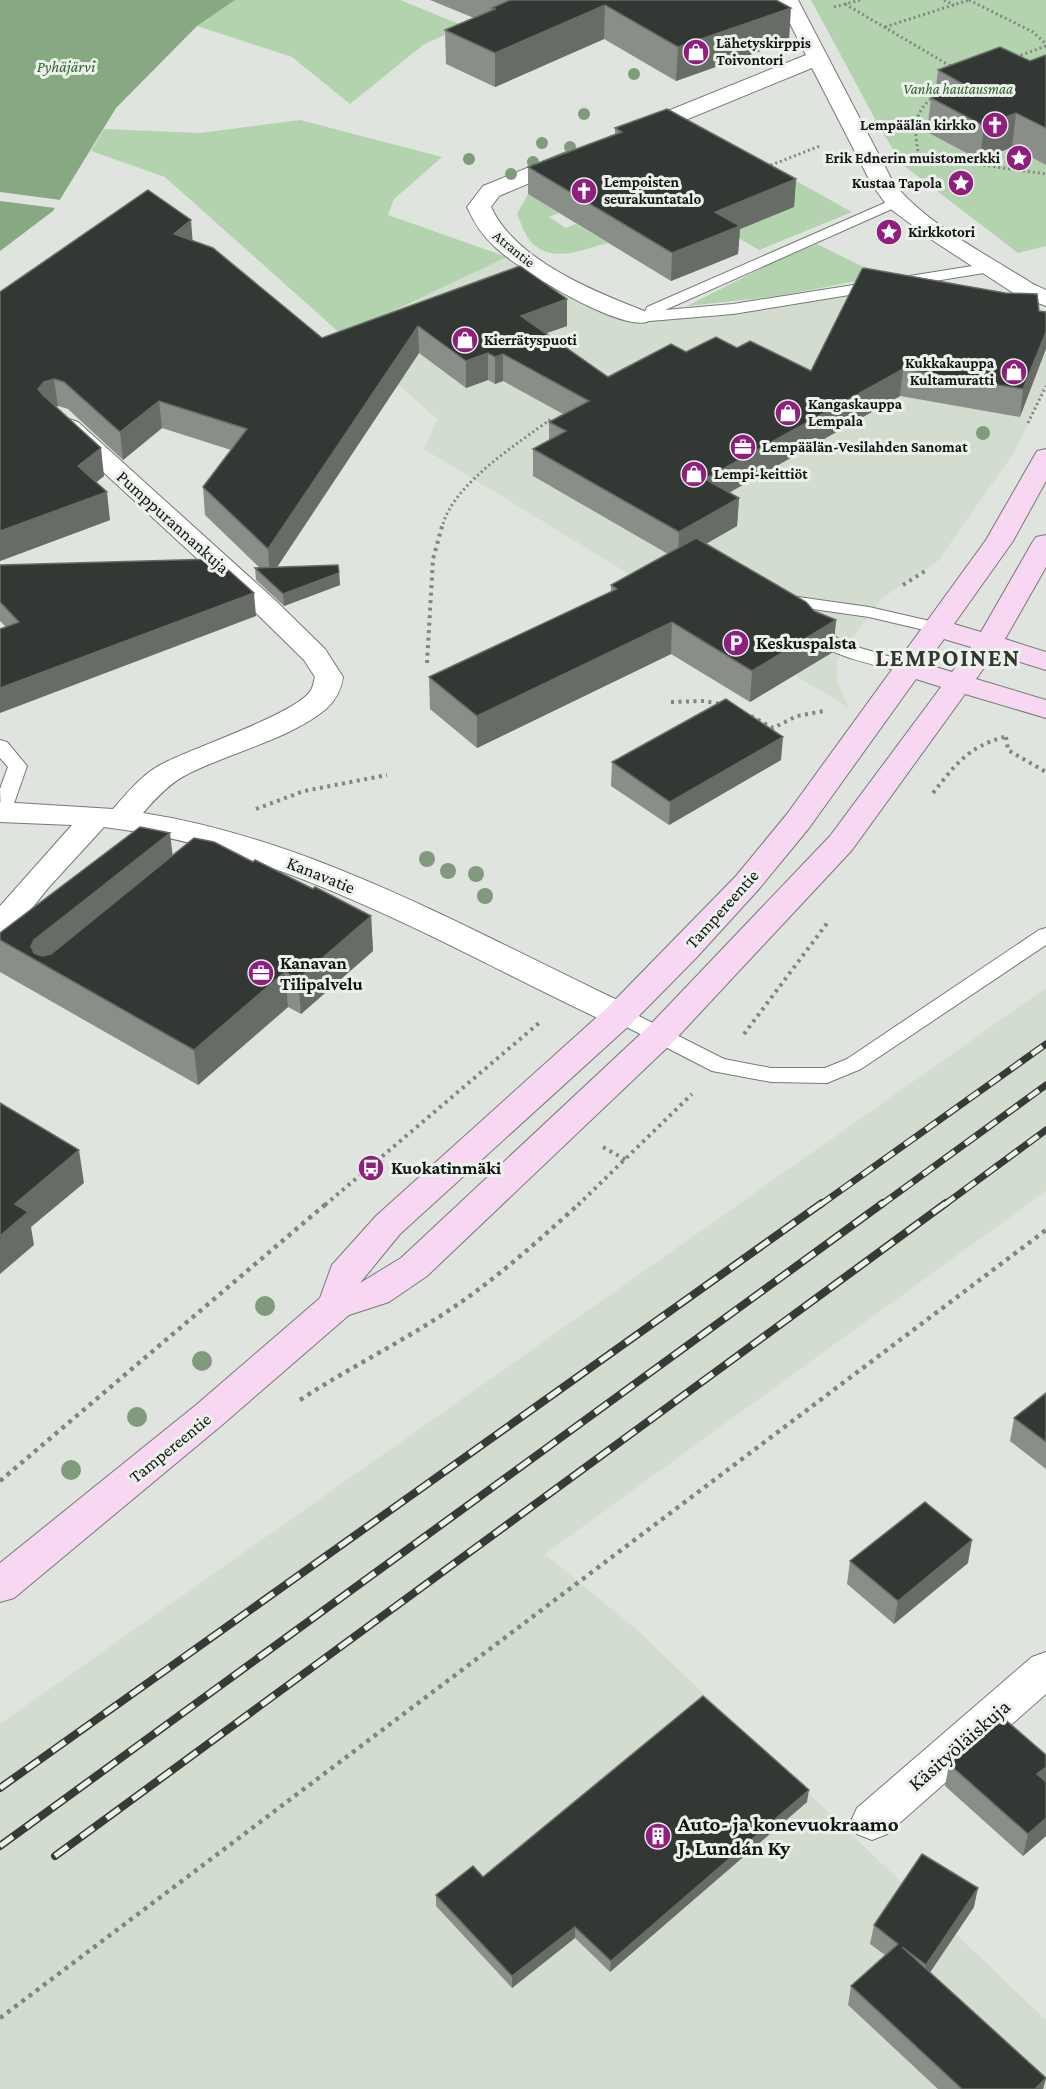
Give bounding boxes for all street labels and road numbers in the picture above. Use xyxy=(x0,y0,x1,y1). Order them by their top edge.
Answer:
street label: Atrantie xyxy=(490,227,538,271)
street label: Pumppurannankuja xyxy=(112,466,233,578)
street label: Kanavatie xyxy=(284,852,358,898)
street label: Tampereentie xyxy=(681,865,763,953)
street label: Tampereentie xyxy=(125,1409,215,1487)
street label: Käsityöläiskuja xyxy=(903,1694,1015,1796)

